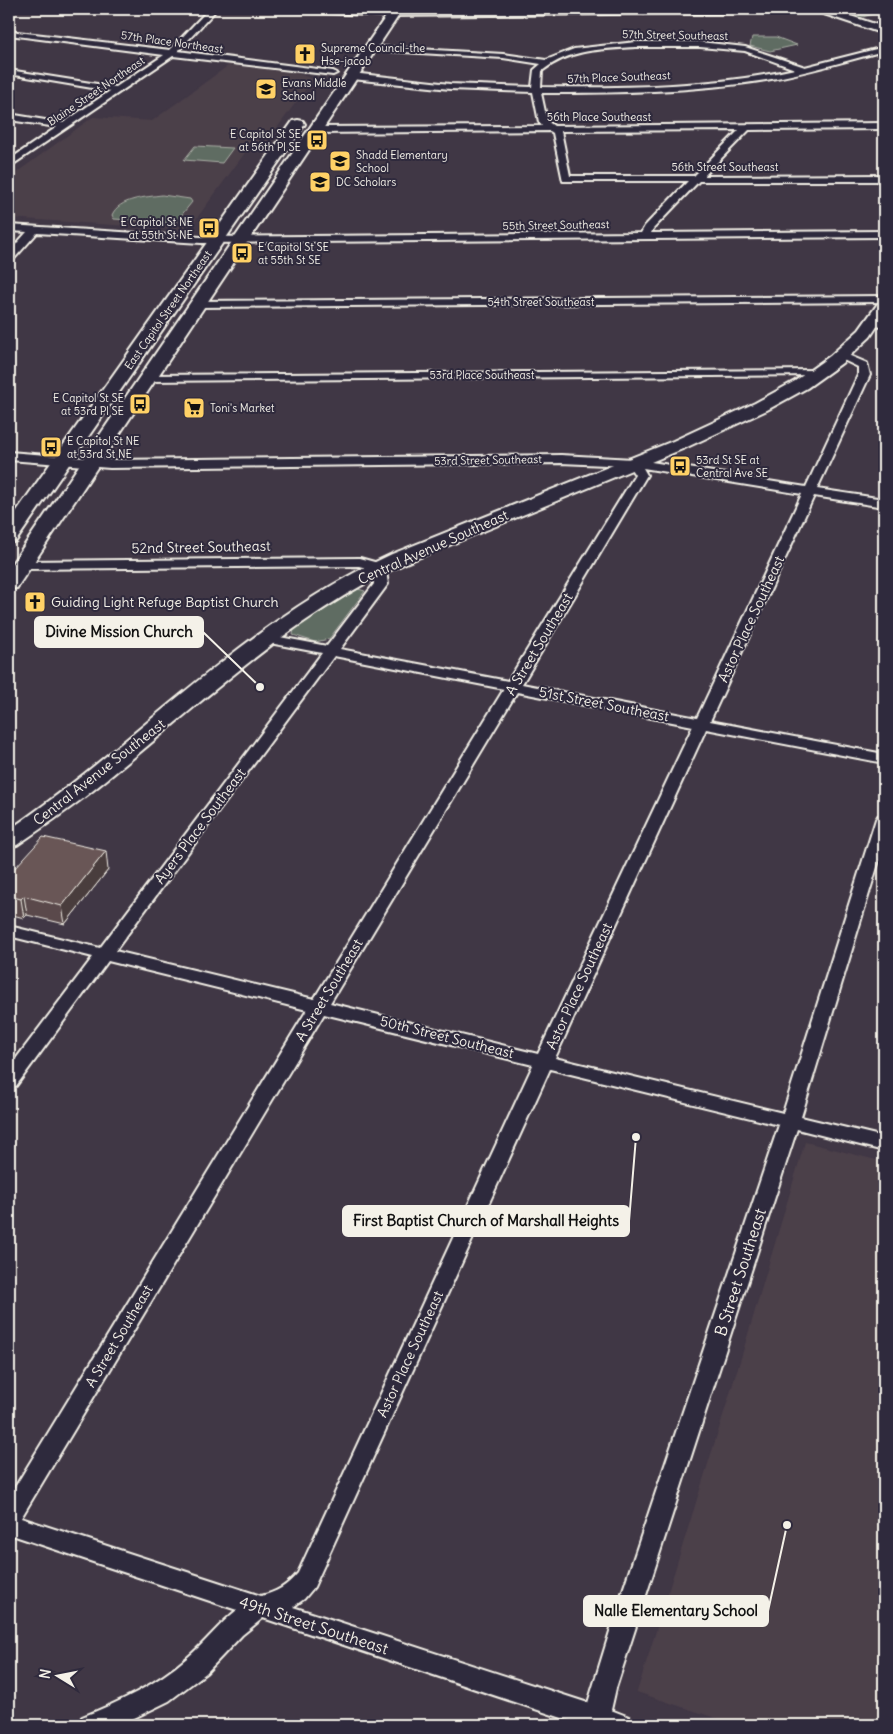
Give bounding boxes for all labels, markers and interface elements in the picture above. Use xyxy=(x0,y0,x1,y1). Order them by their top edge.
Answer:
street label: 57th Street Southeast xyxy=(622,27,728,43)
street label: 57th Place Northeast xyxy=(120,28,224,56)
place label: Supreme Council-the Hse-jacob xyxy=(321,41,425,68)
church icon: Supreme Council-the Hse-jacob xyxy=(293,42,317,66)
street label: Blaine Street Northeast xyxy=(45,53,148,129)
street label: 57th Place Southeast xyxy=(567,68,671,86)
place label: Evans Middle School xyxy=(282,76,347,103)
school or university icon: Evans Middle School xyxy=(254,77,278,101)
street label: 56th Place Southeast xyxy=(547,110,651,124)
place label: E Capitol St SE at 56th Pl SE xyxy=(230,127,301,154)
bus stop icon: E Capitol St SE at 56th Pl SE xyxy=(305,128,329,152)
place label: Shadd Elementary School xyxy=(356,148,448,175)
school or university icon: Shadd Elementary School xyxy=(328,149,352,173)
street label: 56th Street Southeast xyxy=(671,160,779,174)
school or university icon: DC Scholars xyxy=(308,170,332,194)
place label: DC Scholars xyxy=(336,175,396,189)
place label: E Capitol St NE at 55th St NE xyxy=(120,215,193,242)
bus stop icon: E Capitol St NE at 55th St NE xyxy=(197,216,221,240)
street label: 55th Street Southeast xyxy=(502,217,610,233)
place label: E Capitol St SE at 55th St SE xyxy=(258,240,329,267)
bus stop icon: E Capitol St SE at 55th St SE xyxy=(230,241,254,265)
street label: East Capitol Street Northeast xyxy=(121,248,215,372)
street label: 54th Street Southeast xyxy=(487,295,595,309)
street label: 53rd Place Southeast xyxy=(430,368,535,382)
place label: E Capitol St SE at 53rd Pl SE xyxy=(53,391,124,418)
bus stop icon: E Capitol St SE at 53rd Pl SE xyxy=(128,392,152,416)
supermarket icon: Toni's Market xyxy=(182,396,206,420)
place label: Toni's Market xyxy=(210,401,275,415)
place label: E Capitol St NE at 53rd St NE xyxy=(67,434,140,461)
bus stop icon: E Capitol St NE at 53rd St NE xyxy=(39,435,63,459)
street label: 53rd Street Southeast xyxy=(434,452,542,468)
place label: 53rd St SE at Central Ave SE xyxy=(696,453,768,480)
bus stop icon: 53rd St SE at Central Ave SE xyxy=(668,454,692,478)
street label: Central Avenue Southeast xyxy=(355,506,511,588)
street label: 52nd Street Southeast xyxy=(131,537,271,557)
street label: Astor Place Southeast xyxy=(714,553,788,685)
street label: A Street Southeast xyxy=(501,589,577,698)
church icon: Guiding Light Refuge Baptist Church xyxy=(23,590,47,614)
place label: Guiding Light Refuge Baptist Church xyxy=(51,593,279,611)
callout: Divine Mission Church xyxy=(35,617,203,647)
text: Divine Mission Church xyxy=(45,622,193,641)
street label: 51st Street Southeast xyxy=(538,683,671,725)
street label: Central Avenue Southeast xyxy=(29,715,169,829)
street label: Ayers Place Southeast xyxy=(151,764,250,887)
street label: Astor Place Southeast xyxy=(542,920,616,1052)
street label: A Street Southeast xyxy=(291,935,367,1044)
street label: 50th Street Southeast xyxy=(378,1012,516,1062)
street label: B Street Southeast xyxy=(710,1205,770,1338)
callout: First Baptist Church of Marshall Heights xyxy=(343,1206,629,1236)
text: First Baptist Church of Marshall Heights xyxy=(353,1211,619,1231)
street label: A Street Southeast xyxy=(81,1281,157,1390)
street label: Astor Place Southeast xyxy=(373,1288,447,1420)
street label: 49th Street Southeast xyxy=(237,1591,392,1659)
callout: Nalle Elementary School xyxy=(584,1596,768,1626)
text: Nalle Elementary School xyxy=(594,1601,758,1621)
north arrow xyxy=(32,1652,82,1702)
text: N xyxy=(35,1667,55,1680)

